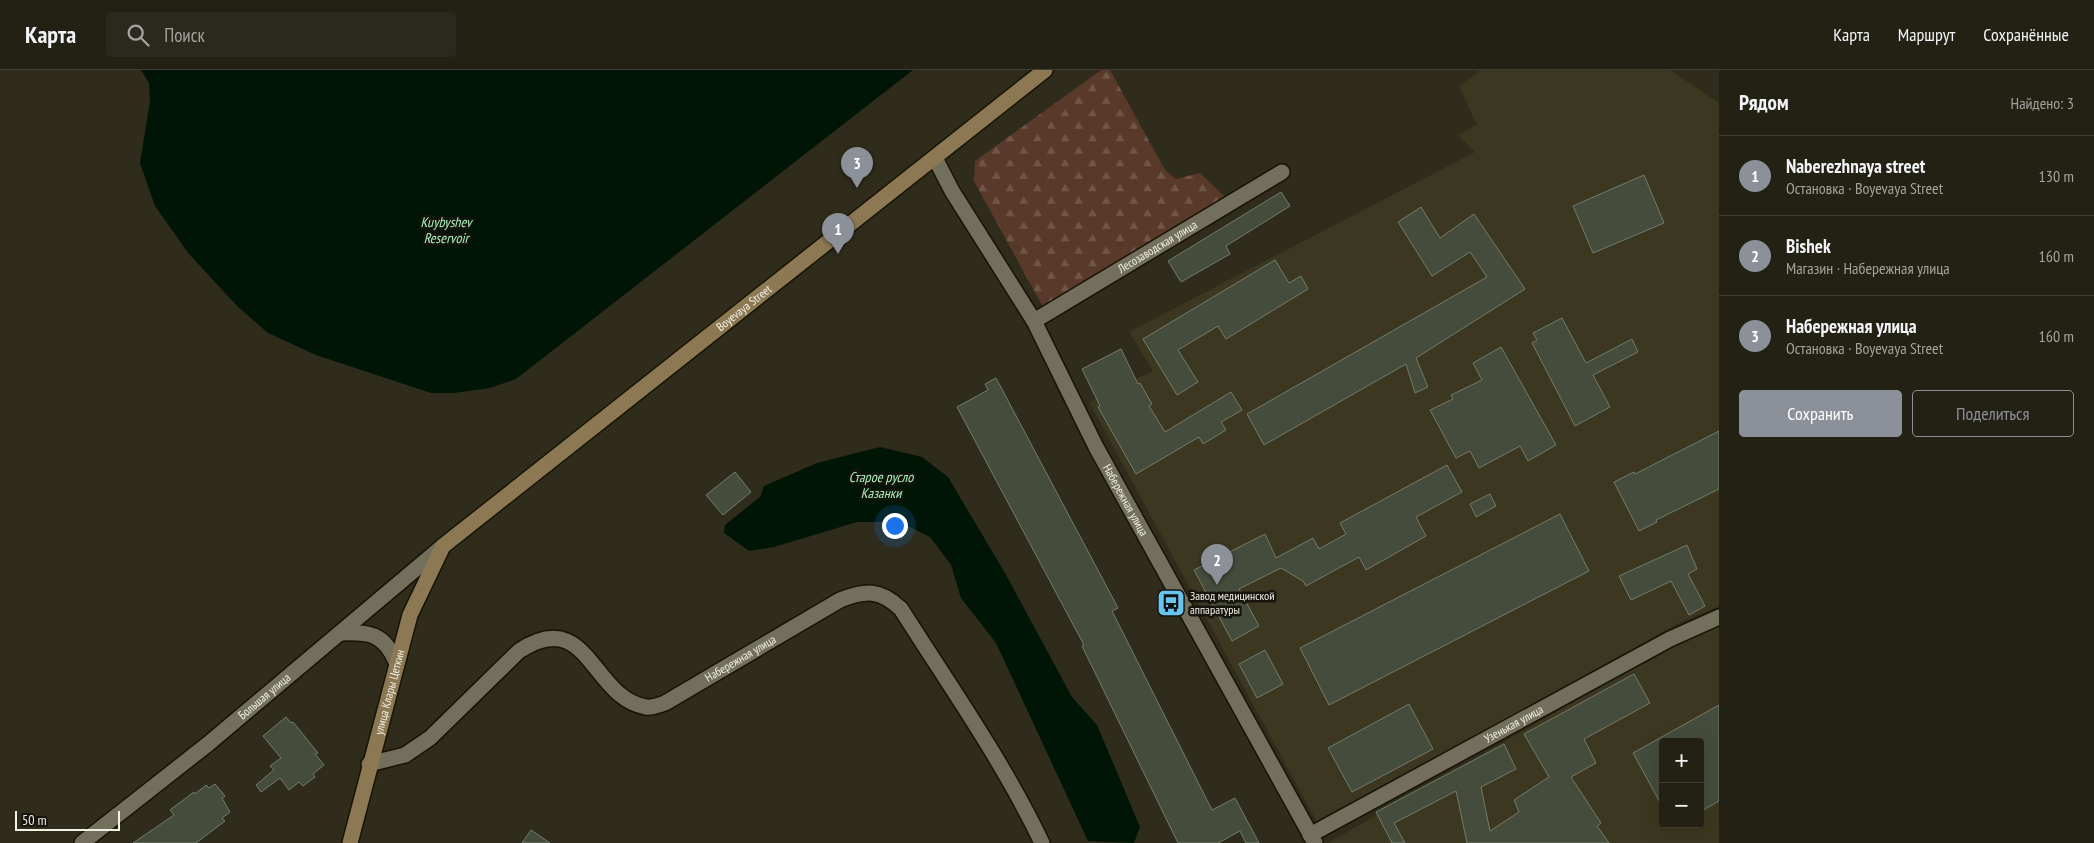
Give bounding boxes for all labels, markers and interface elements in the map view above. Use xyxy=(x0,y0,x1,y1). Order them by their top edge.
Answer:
search box xyxy=(106,12,456,57)
text: Карта xyxy=(25,19,76,50)
icon: search xyxy=(124,21,152,49)
text: Поиск xyxy=(164,23,205,47)
text: Карта xyxy=(1833,23,1870,46)
text: Маршрут xyxy=(1898,23,1955,46)
text: Сохранённые xyxy=(1983,23,2069,46)
text: Рядом xyxy=(1739,89,1789,116)
text: Найдено: 3 xyxy=(2011,93,2074,113)
pin: 3 xyxy=(841,147,873,188)
text: Naberezhnaya street xyxy=(1786,154,1925,178)
text: 1 xyxy=(1751,166,1759,186)
text: 130 m xyxy=(2039,166,2074,186)
text: Остановка · Boyevaya Street xyxy=(1786,178,1943,198)
water label: Kuybyshev Reservoir xyxy=(420,213,474,247)
pin: 1 xyxy=(822,213,854,254)
street label: Лесозаводская улица xyxy=(1114,217,1200,277)
text: Bishek xyxy=(1786,234,1831,258)
text: 2 xyxy=(1751,246,1759,266)
text: 160 m xyxy=(2039,246,2074,266)
text: Магазин · Набережная улица xyxy=(1786,258,1950,278)
street label: Boyevaya Street xyxy=(713,281,775,334)
text: Набережная улица xyxy=(1786,314,1917,338)
text: 3 xyxy=(1751,326,1759,346)
text: 160 m xyxy=(2039,326,2074,346)
text: Остановка · Boyevaya Street xyxy=(1786,338,1943,358)
button: Сохранить xyxy=(1739,390,1902,437)
button: Поделиться xyxy=(1912,390,2074,437)
street label: Набережная улица xyxy=(1100,461,1152,539)
water label: Старое русло Казанки xyxy=(849,468,914,502)
your location xyxy=(882,513,908,539)
pin: 2 xyxy=(1201,544,1233,585)
bus stop icon: Завод медицинской аппаратуры xyxy=(1156,588,1186,618)
place label: Завод медицинской аппаратуры xyxy=(1190,588,1274,617)
street label: Набережная улица xyxy=(702,631,779,685)
street label: улица Клары Цеткин xyxy=(371,648,408,736)
street label: Большая улица xyxy=(235,670,293,722)
street label: Узенькая улица xyxy=(1481,701,1546,746)
map controls xyxy=(1659,738,1704,828)
button: + xyxy=(1659,738,1704,783)
button: − xyxy=(1659,783,1704,828)
scale bar xyxy=(15,808,120,831)
text: 50 m xyxy=(22,811,47,829)

